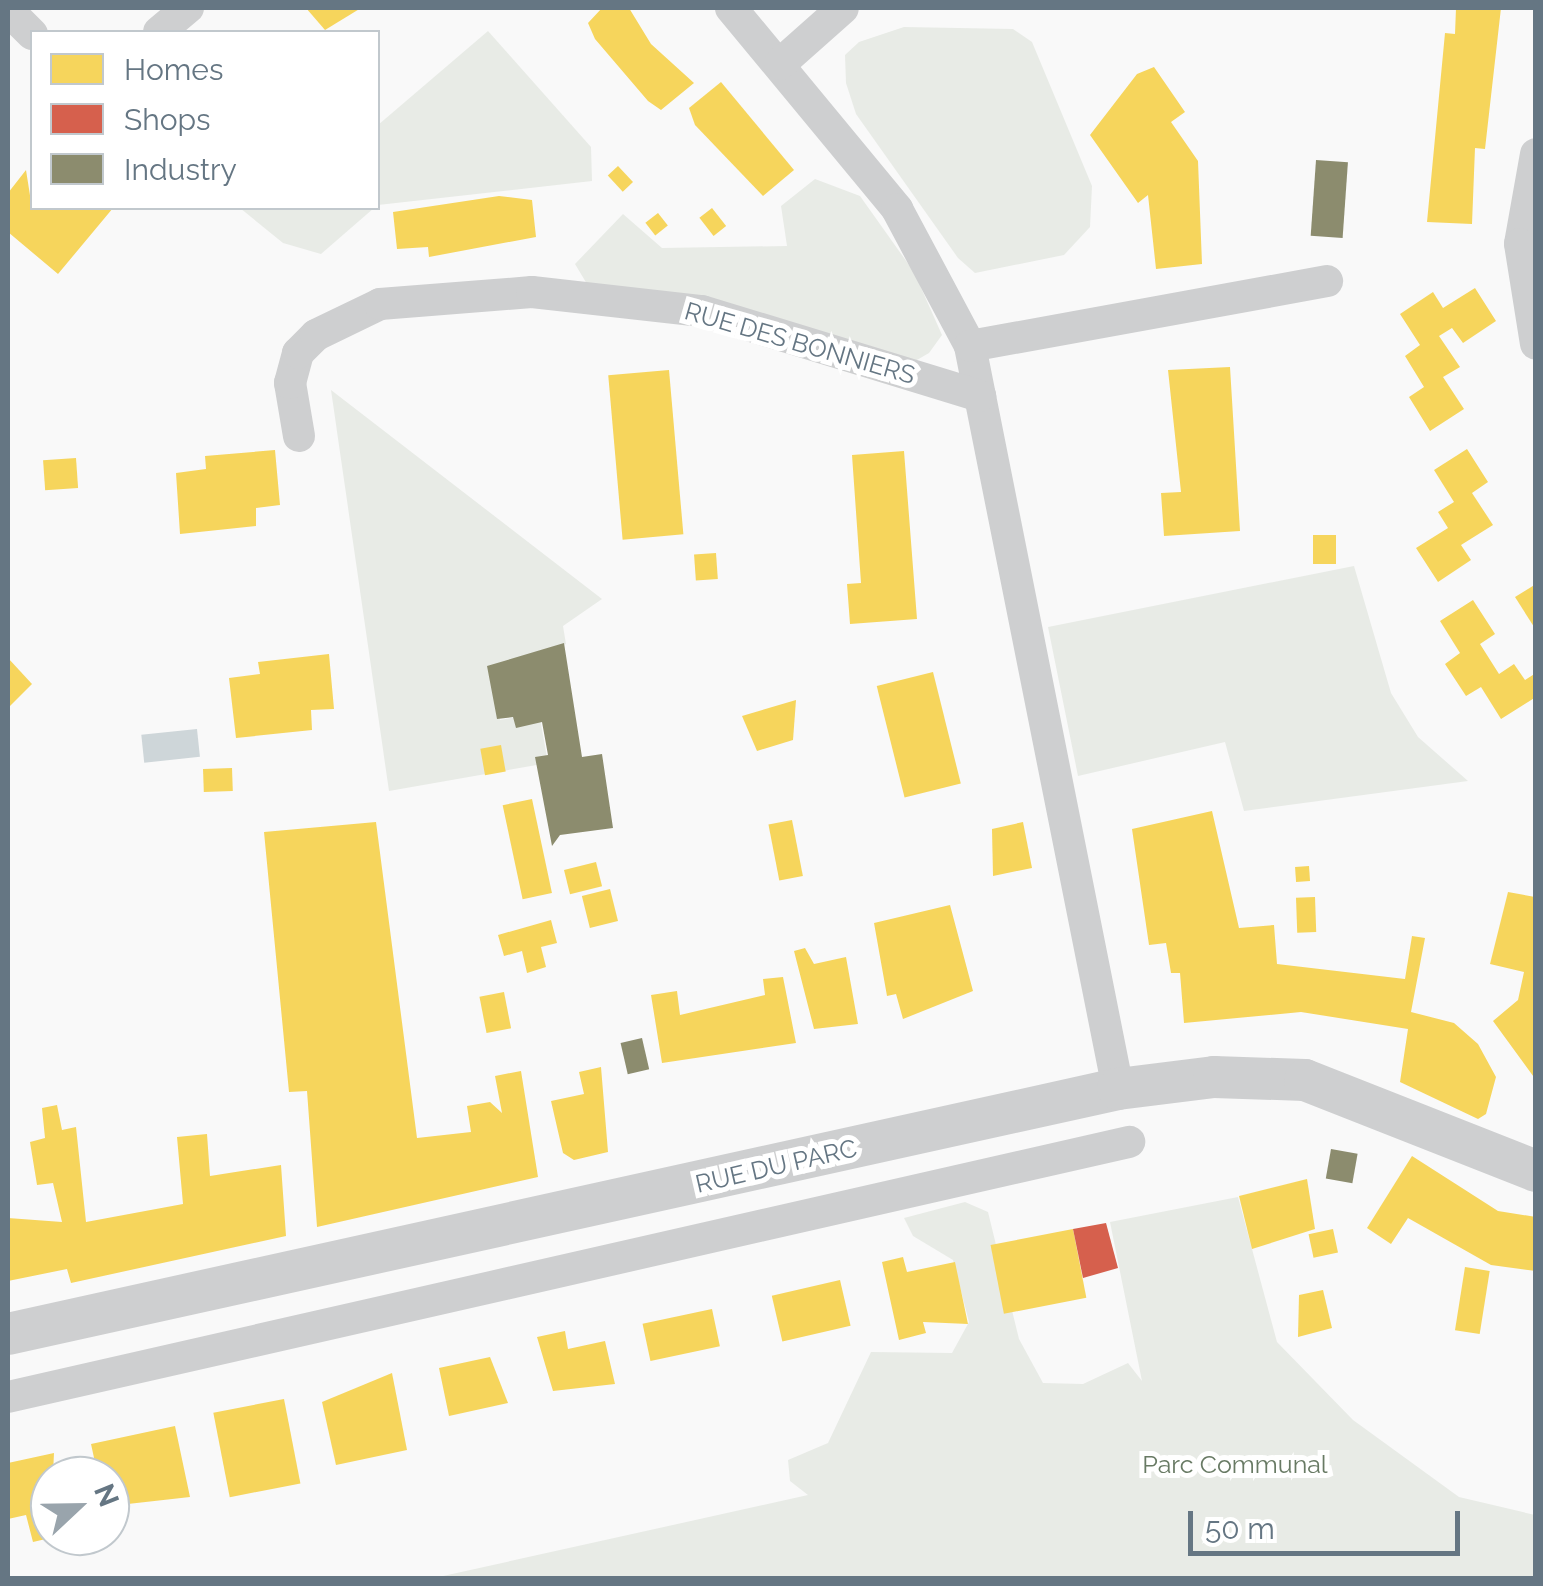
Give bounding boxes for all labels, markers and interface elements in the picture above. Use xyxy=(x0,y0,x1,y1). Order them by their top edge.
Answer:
legend xyxy=(30,30,380,210)
text: Homes xyxy=(124,52,223,87)
text: Shops xyxy=(124,102,211,137)
text: Industry xyxy=(124,152,237,187)
street label: RUE DES BONNIERS xyxy=(681,296,919,390)
street label: RUE DU PARC xyxy=(692,1133,860,1199)
park label: Parc Communal xyxy=(1142,1449,1328,1479)
north arrow xyxy=(30,1456,130,1556)
text: N xyxy=(87,1479,126,1511)
scale bar xyxy=(1193,1491,1466,1553)
text: 50 m xyxy=(1205,1511,1275,1546)

